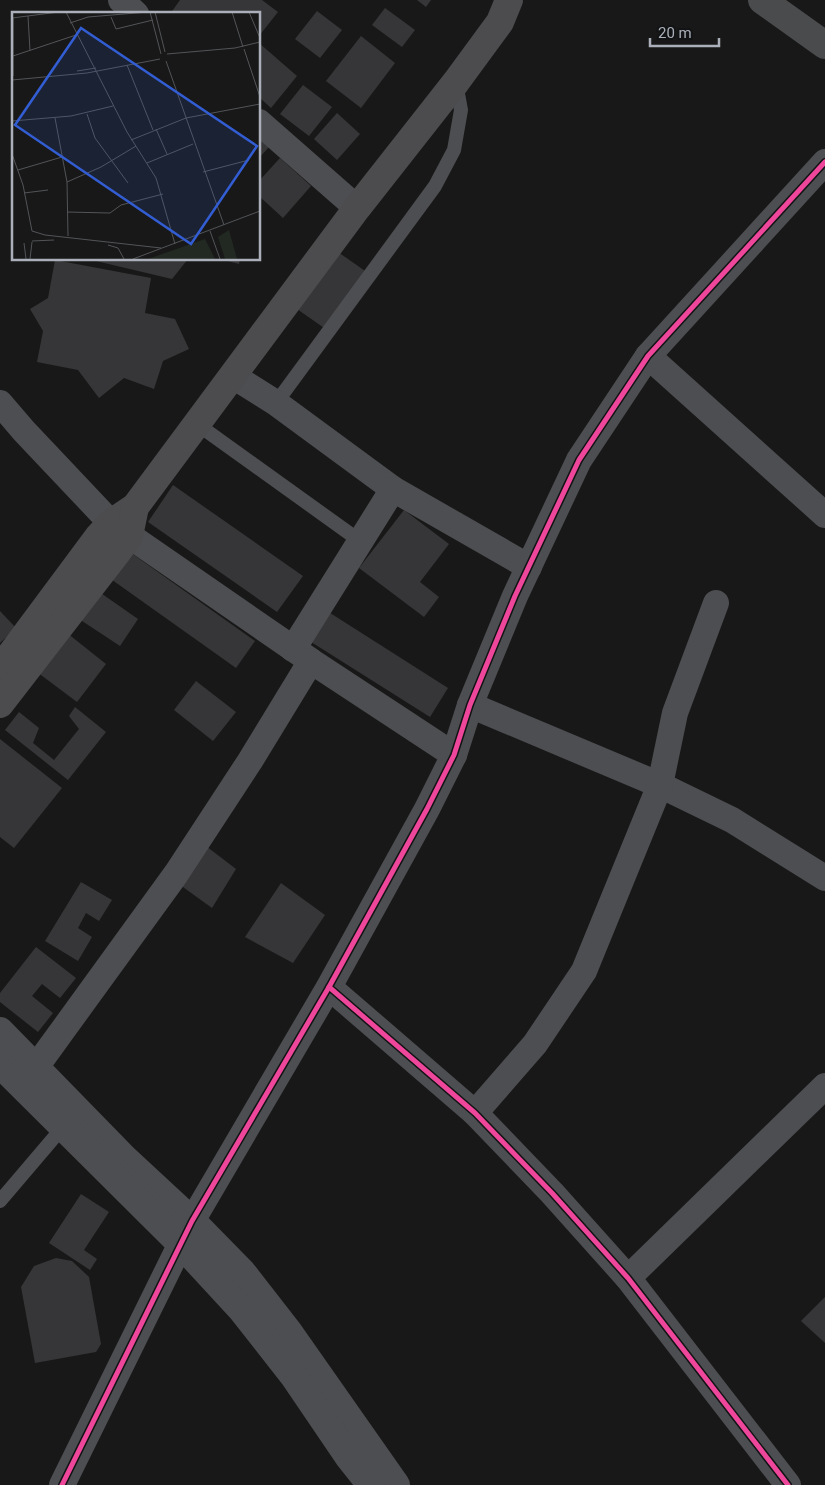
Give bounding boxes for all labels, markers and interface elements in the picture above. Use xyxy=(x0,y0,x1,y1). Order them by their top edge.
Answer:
inset map xyxy=(12,12,260,260)
scale bar xyxy=(650,15,719,47)
text: 20 m xyxy=(658,24,692,42)

